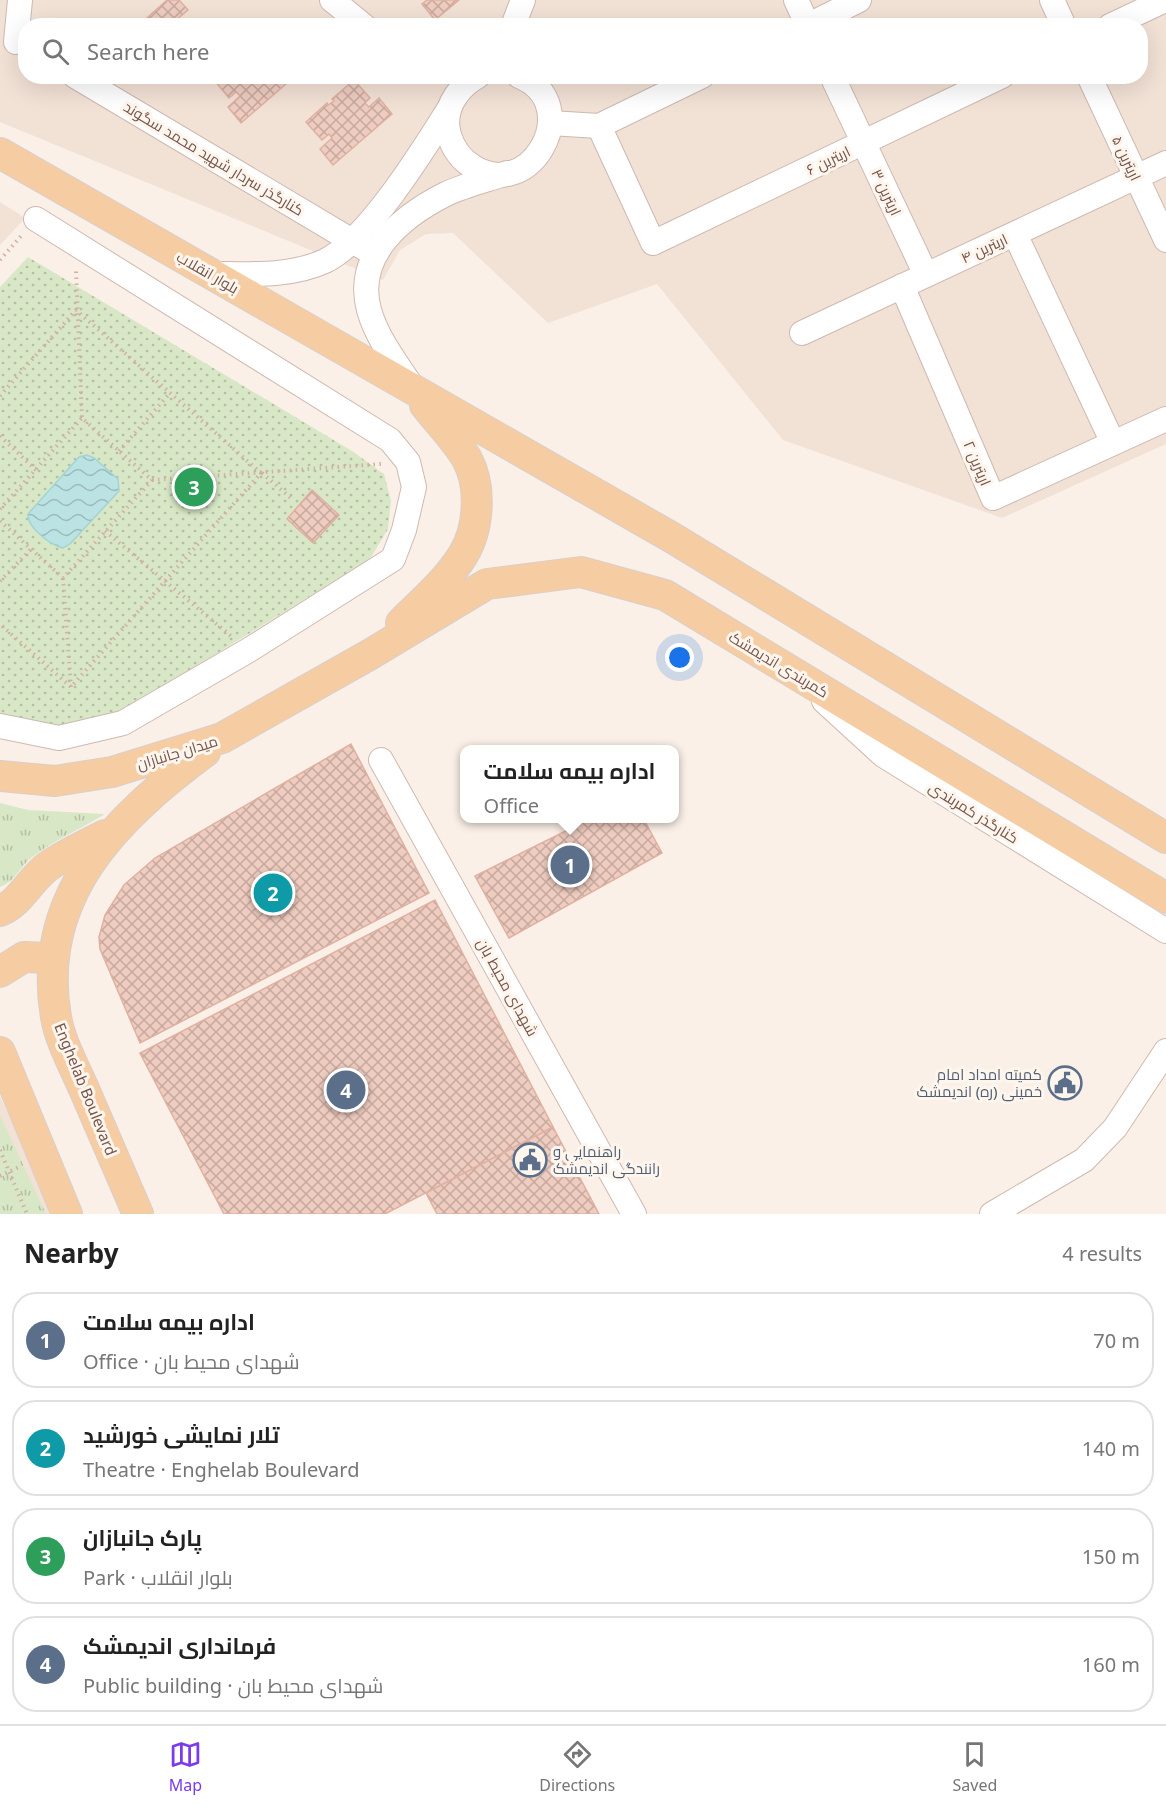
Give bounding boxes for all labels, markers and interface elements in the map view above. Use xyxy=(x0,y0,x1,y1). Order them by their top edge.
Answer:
search box xyxy=(18,18,1148,84)
icon: search xyxy=(39,35,72,68)
text: Search here xyxy=(87,36,209,66)
street label: کنارگذر سردار شهید محمد سگوند xyxy=(120,96,308,221)
street label: اریترین ۵ xyxy=(1107,132,1146,184)
street label: اریترین ۶ xyxy=(803,141,854,180)
street label: اریترین ۳ xyxy=(867,165,907,219)
street label: اریترین ۴ xyxy=(957,229,1011,268)
street label: بلوار انقلاب xyxy=(173,246,243,298)
street label: اریترین ۲ xyxy=(959,437,996,489)
pin: 3 xyxy=(174,464,214,510)
street label: کمربندی اندیمشک xyxy=(725,626,833,703)
your location xyxy=(665,643,694,672)
street label: میدان جانبازان xyxy=(134,730,220,775)
popup xyxy=(460,745,679,823)
text: اداره بیمه سلامت xyxy=(484,755,655,785)
street label: کنارگذر کمربندی xyxy=(925,776,1023,848)
text: Office xyxy=(484,792,539,819)
pin: 1 xyxy=(550,842,590,888)
pin: 2 xyxy=(254,870,292,916)
street label: شهدای محیط بان xyxy=(472,934,543,1040)
street label: Enghelab Boulevard xyxy=(50,1020,122,1158)
place label: کمیته امداد امام خمینی (ره) اندیمشک xyxy=(917,1064,1042,1102)
public building icon: کمیته امداد امام خمینی (ره) اندیمشک xyxy=(1047,1065,1083,1101)
pin: 4 xyxy=(326,1068,366,1112)
place label: راهنمایی و رانندگی اندیمشک xyxy=(553,1141,660,1179)
public building icon: راهنمایی و رانندگی اندیمشک xyxy=(512,1142,548,1178)
text: Nearby xyxy=(24,1235,119,1271)
text: 4 results xyxy=(1062,1240,1142,1267)
text: اداره بیمه سلامت xyxy=(83,1306,255,1336)
text: 1 xyxy=(40,1327,51,1354)
text: 70 m xyxy=(1093,1327,1140,1354)
text: Office · شهدای محیط بان xyxy=(83,1348,300,1375)
text: تلار نمایشی خورشید xyxy=(83,1419,279,1449)
text: 2 xyxy=(40,1435,51,1462)
text: 140 m xyxy=(1082,1435,1140,1462)
text: Theatre · Enghelab Boulevard xyxy=(83,1456,359,1483)
text: پارک جانبازان xyxy=(83,1522,202,1552)
text: 3 xyxy=(40,1543,51,1570)
text: 150 m xyxy=(1082,1543,1140,1570)
text: Park · بلوار انقلاب xyxy=(83,1564,233,1591)
text: فرمانداری اندیمشک xyxy=(83,1630,276,1660)
text: 4 xyxy=(40,1651,51,1678)
text: 160 m xyxy=(1082,1651,1140,1678)
text: Public building · شهدای محیط بان xyxy=(83,1672,383,1699)
tab: Map xyxy=(169,1738,202,1796)
tab: Directions xyxy=(539,1738,615,1796)
tab: Saved xyxy=(953,1738,997,1796)

